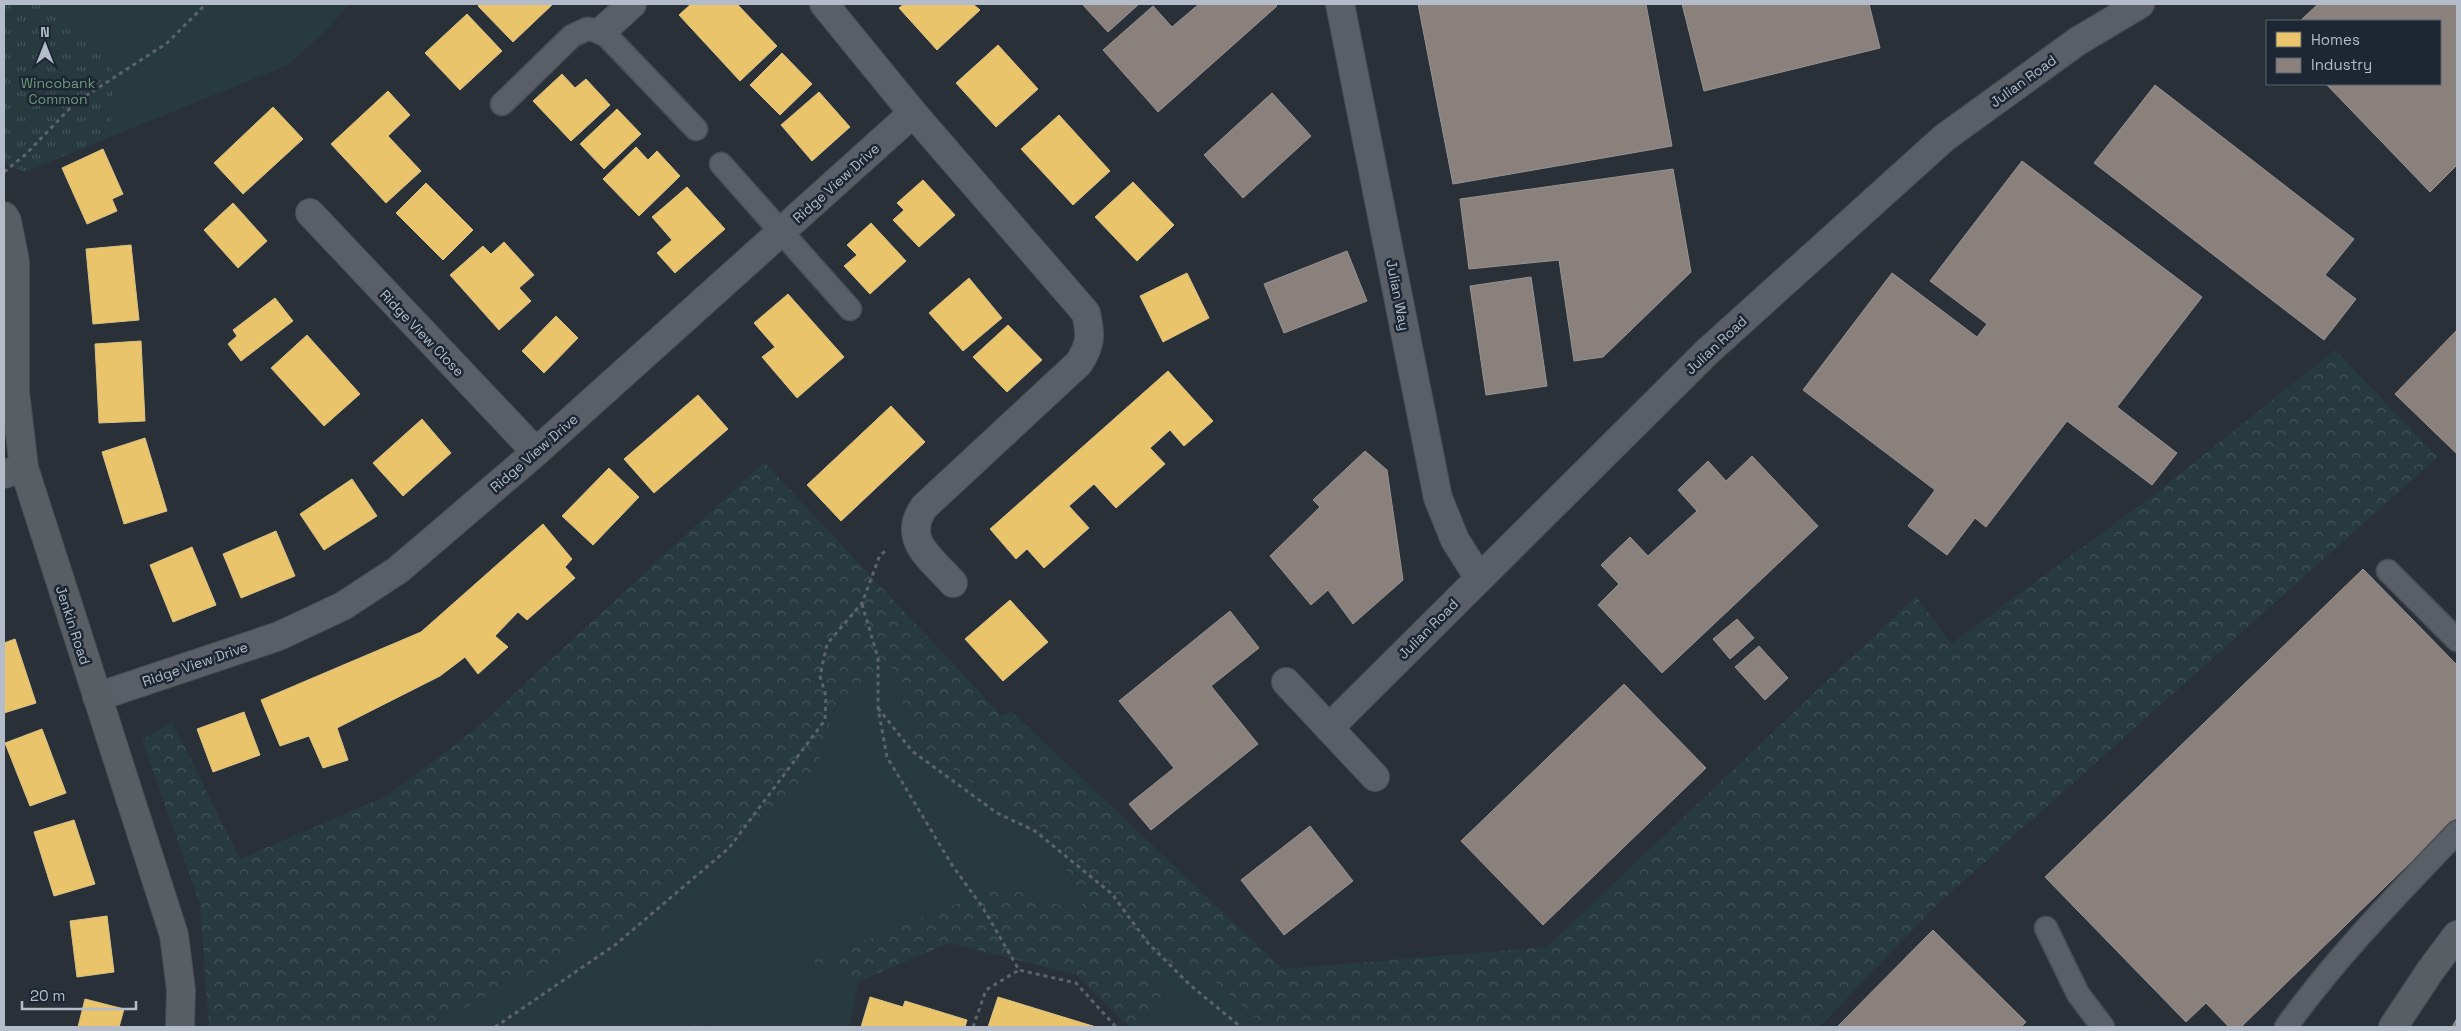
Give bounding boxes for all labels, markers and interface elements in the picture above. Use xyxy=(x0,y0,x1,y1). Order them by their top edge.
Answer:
north arrow xyxy=(20,20,70,70)
legend xyxy=(2266,20,2441,85)
text: N xyxy=(40,23,50,41)
text: Homes xyxy=(2311,30,2360,49)
street label: Julian Road xyxy=(1986,51,2060,111)
text: Industry xyxy=(2311,55,2372,74)
park label: Wincobank Common xyxy=(21,74,96,108)
street label: Ridge View Drive xyxy=(789,139,883,227)
street label: Julian Way xyxy=(1382,258,1414,332)
street label: Ridge View Close xyxy=(376,286,468,380)
street label: Julian Road xyxy=(1681,312,1751,378)
street label: Ridge View Drive xyxy=(486,410,582,496)
street label: Jenkin Road xyxy=(52,583,94,667)
street label: Julian Road xyxy=(1394,595,1462,663)
street label: Ridge View Drive xyxy=(140,637,250,691)
scale bar xyxy=(22,978,136,1010)
text: 20 m xyxy=(30,986,65,1005)

